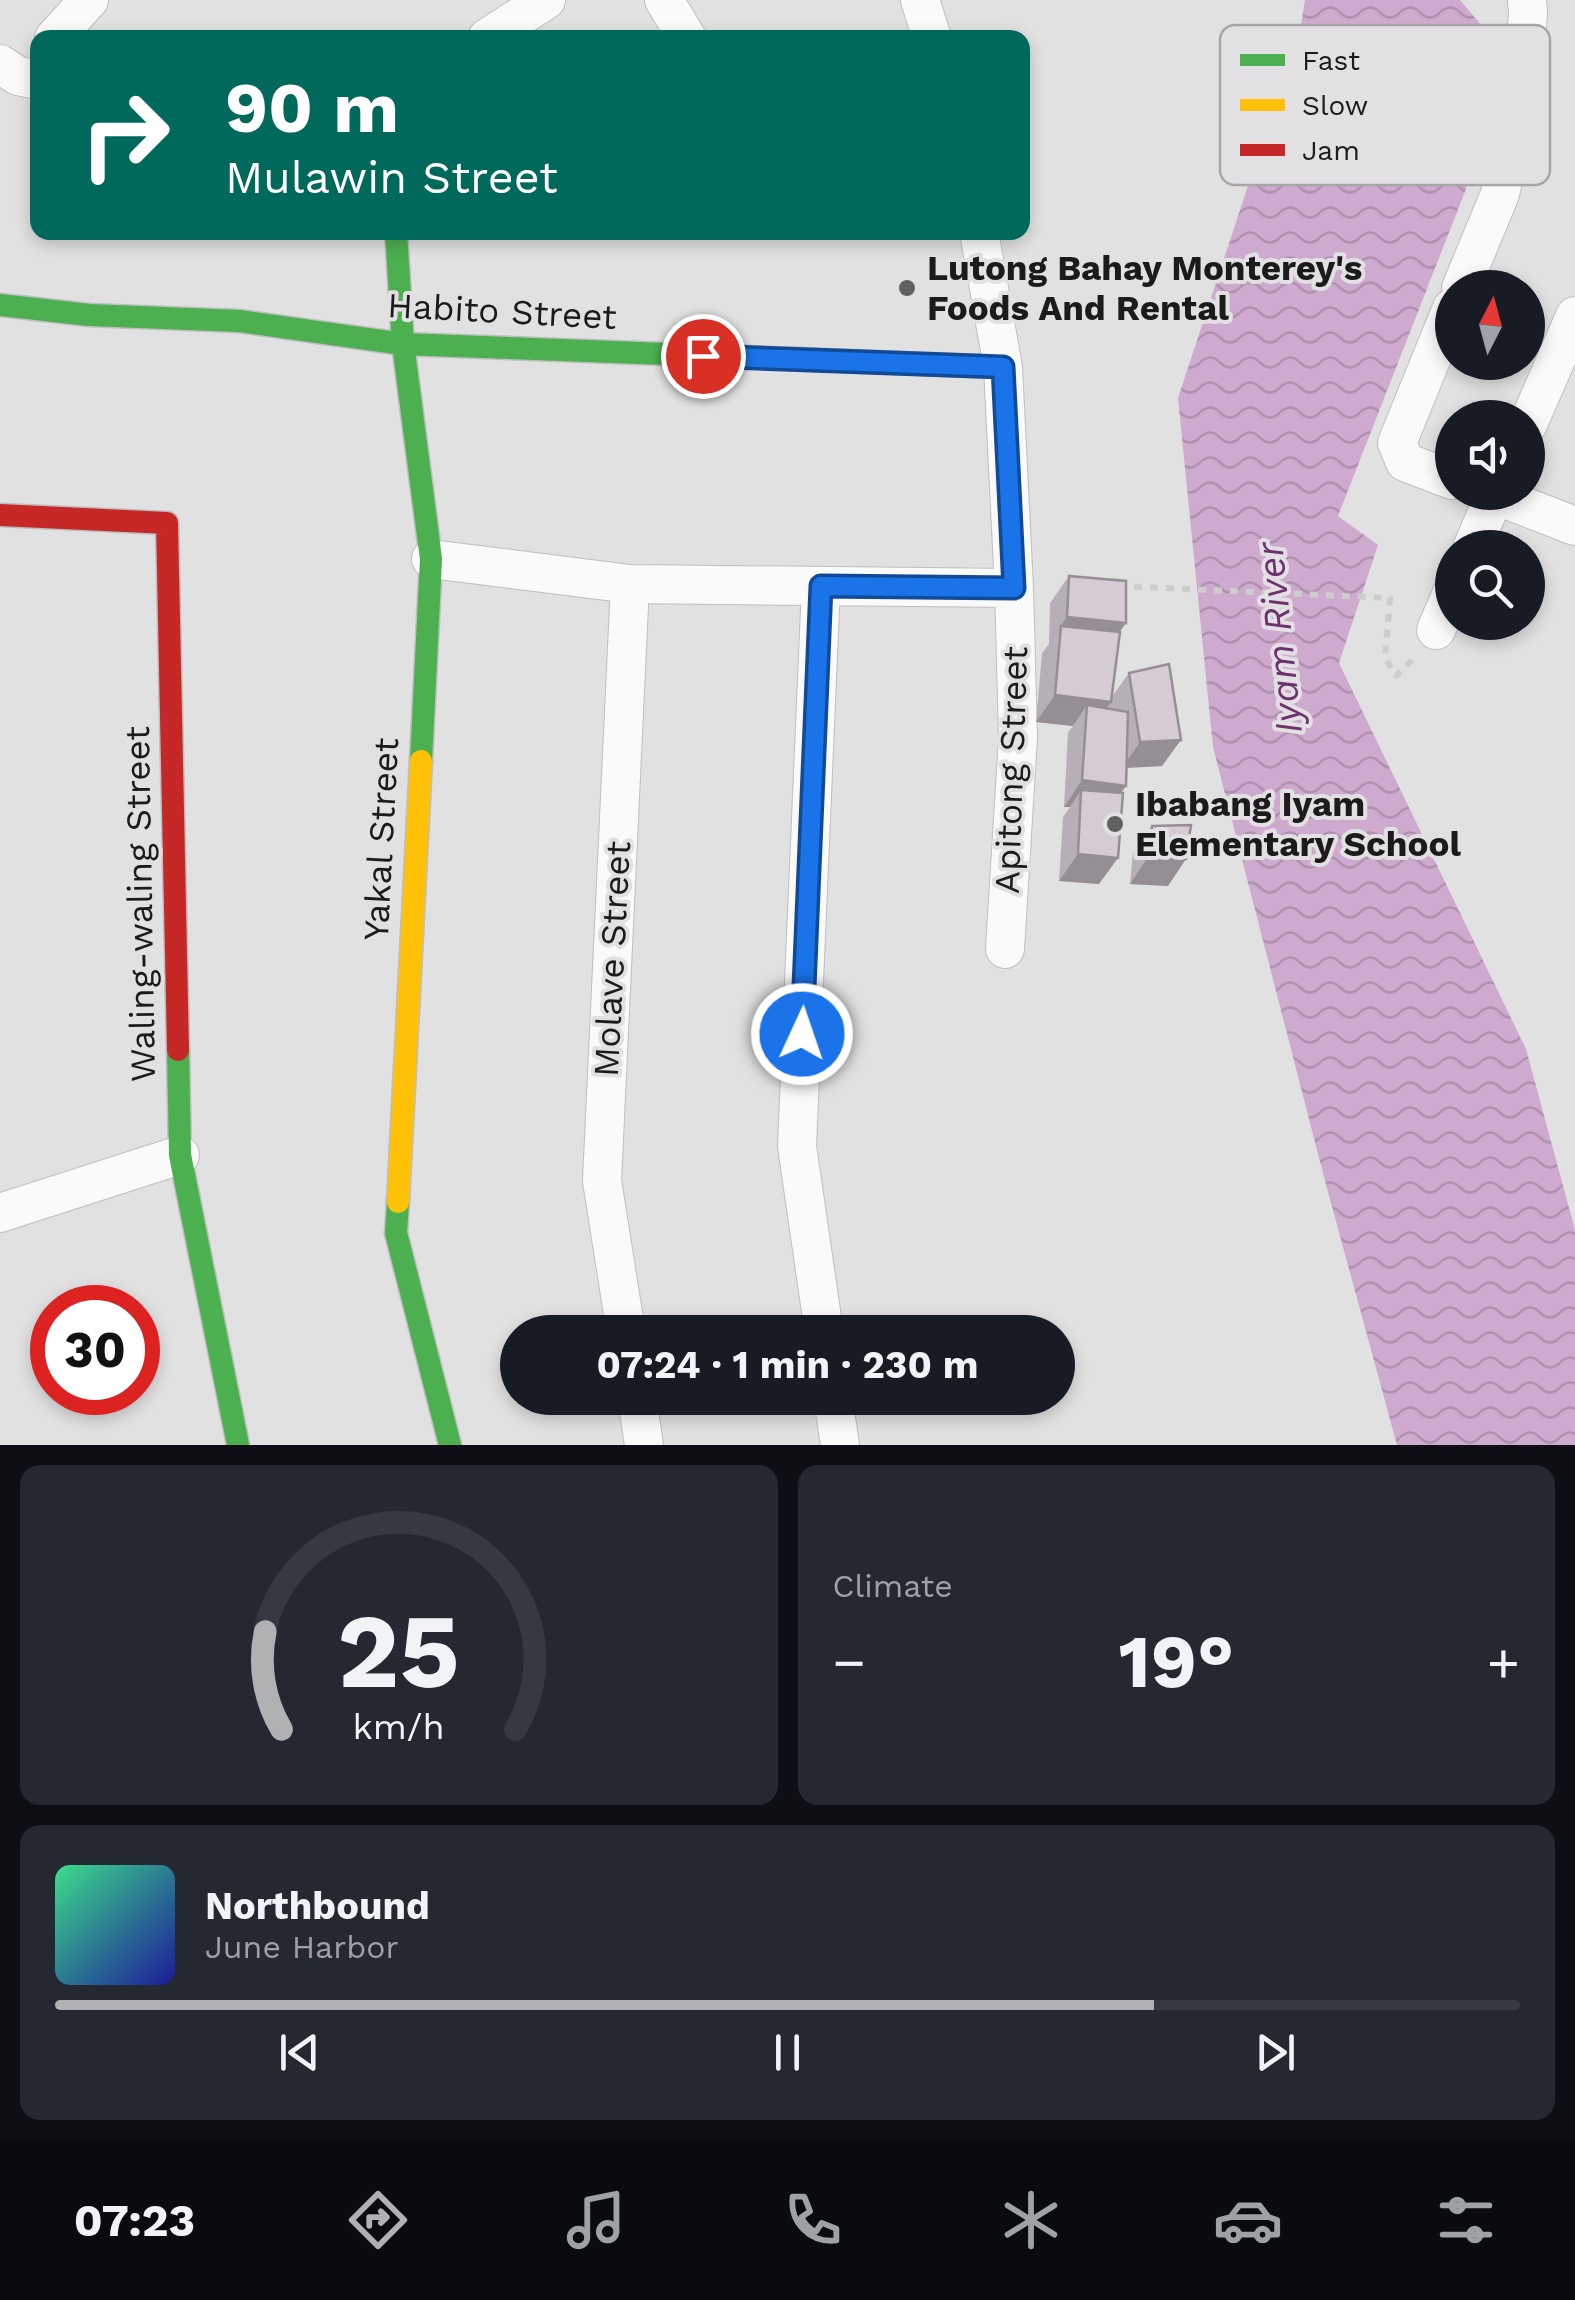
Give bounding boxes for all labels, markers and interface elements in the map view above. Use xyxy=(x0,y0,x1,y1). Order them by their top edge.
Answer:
legend xyxy=(1220,25,1550,185)
text: Fast xyxy=(1302,44,1360,77)
text: 90 m xyxy=(225,67,399,149)
icon: right xyxy=(60,70,190,200)
text: Slow xyxy=(1302,89,1368,122)
text: Jam xyxy=(1302,134,1360,167)
text: Mulawin Street xyxy=(225,151,558,204)
place label: Lutong Bahay Monterey's Foods And Rental xyxy=(927,247,1362,329)
north arrow xyxy=(1435,270,1545,380)
map controls xyxy=(1435,270,1545,640)
marker: Lutong Bahay Monterey's Foods And Rental xyxy=(896,277,918,299)
street label: Habito Street xyxy=(386,284,618,338)
pin xyxy=(661,314,746,399)
icon: arrive xyxy=(676,329,731,384)
button: sound xyxy=(1435,400,1545,510)
button: search xyxy=(1435,530,1545,640)
water label: Iyam River xyxy=(1247,539,1311,736)
street label: Apitong Street xyxy=(986,645,1036,894)
street label: Waling-waling Street xyxy=(116,725,164,1082)
street label: Yakal Street xyxy=(355,736,407,941)
place label: Ibabang Iyam Elementary School xyxy=(1135,783,1461,865)
marker: Ibabang Iyam Elementary School xyxy=(1104,813,1126,835)
street label: Molave Street xyxy=(585,840,639,1078)
position arrow xyxy=(750,982,854,1086)
speed limit sign: 30 xyxy=(30,1285,160,1415)
text: 07:24 · 1 min · 230 m xyxy=(596,1343,979,1387)
text: Climate xyxy=(833,1567,953,1605)
text: 25 xyxy=(337,1590,460,1712)
text: 19° xyxy=(1118,1617,1234,1705)
text: − xyxy=(833,1630,866,1694)
text: + xyxy=(1487,1630,1520,1694)
text: km/h xyxy=(353,1706,445,1748)
text: Northbound xyxy=(205,1884,430,1928)
text: June Harbor xyxy=(205,1928,399,1966)
icon: previous xyxy=(272,2025,327,2080)
icon: pause xyxy=(760,2025,815,2080)
icon: next xyxy=(1248,2025,1303,2080)
icon: directions xyxy=(343,2185,413,2255)
icon: music xyxy=(561,2185,631,2255)
icon: phone xyxy=(778,2185,848,2255)
icon: climate xyxy=(996,2185,1066,2255)
icon: car xyxy=(1213,2185,1283,2255)
icon: filters xyxy=(1431,2185,1501,2255)
text: 07:23 xyxy=(74,2194,195,2247)

